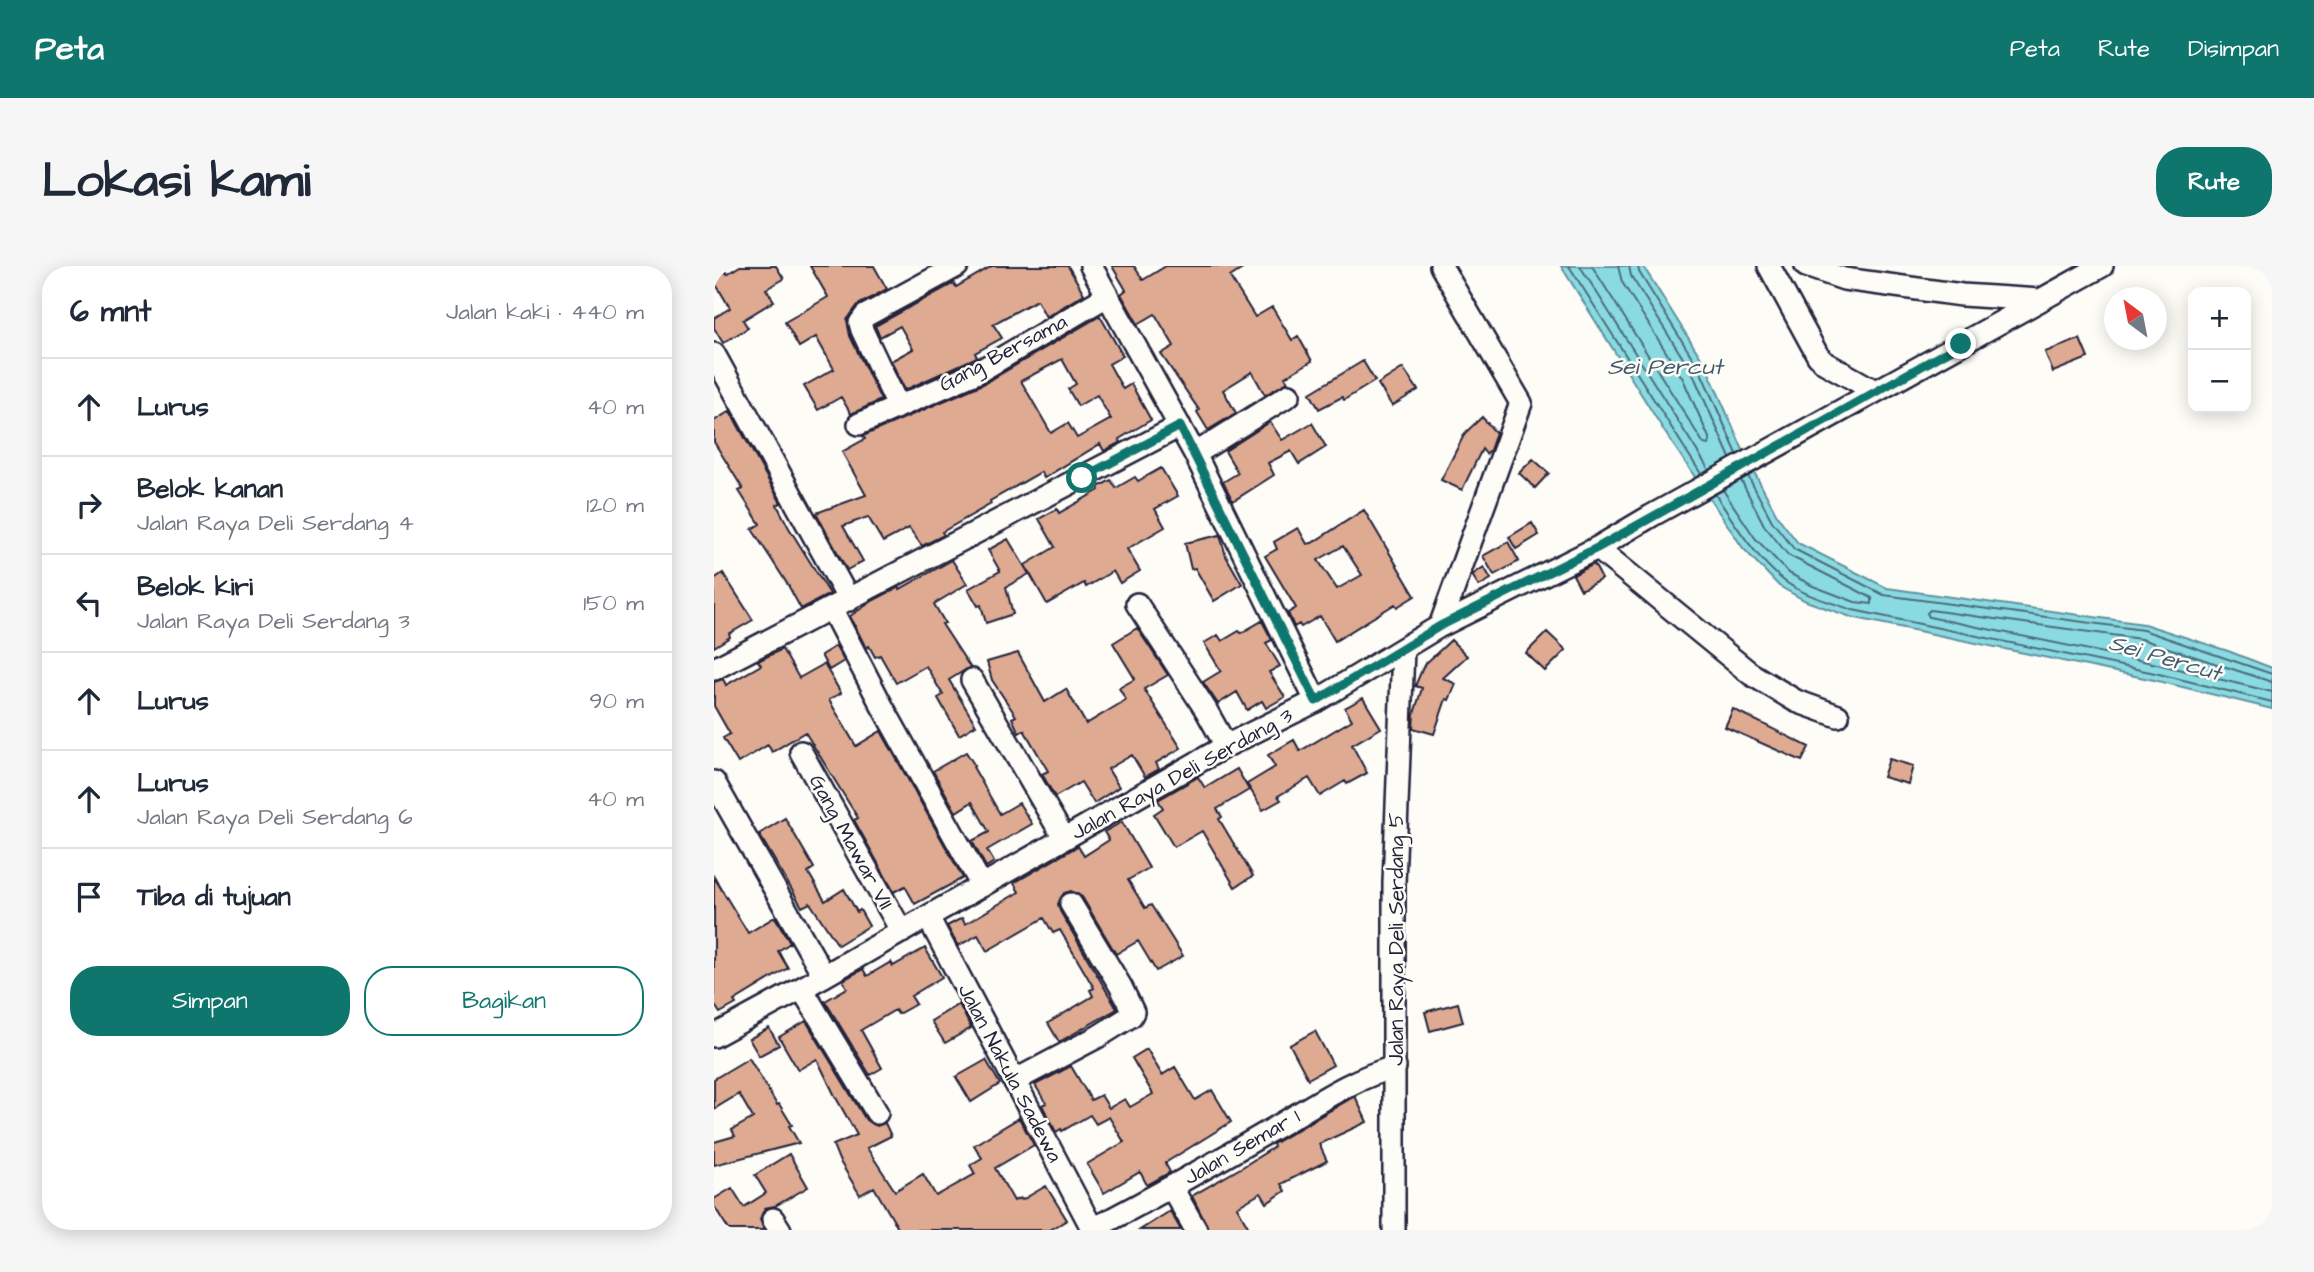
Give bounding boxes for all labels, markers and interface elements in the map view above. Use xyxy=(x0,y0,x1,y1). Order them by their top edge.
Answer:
text: Peta xyxy=(35,26,104,72)
text: Peta xyxy=(2010,32,2060,66)
text: Rute xyxy=(2098,32,2150,66)
text: Disimpan xyxy=(2188,32,2279,66)
button: Rute xyxy=(2156,147,2272,217)
text: Lokasi kami xyxy=(42,148,311,216)
north arrow xyxy=(2104,287,2167,350)
map controls xyxy=(2188,287,2251,413)
button: + xyxy=(2188,287,2251,350)
text: 6 mnt xyxy=(70,291,151,333)
text: Jalan kaki · 440 m xyxy=(446,296,644,328)
street label: Gang Bersama xyxy=(934,307,1073,401)
route end xyxy=(1945,328,1976,359)
button: − xyxy=(2188,350,2251,413)
water label: Sei Percut xyxy=(1607,351,1725,383)
icon: ahead xyxy=(70,388,108,426)
text: Lurus xyxy=(137,389,209,425)
text: 40 m xyxy=(587,391,644,423)
route start xyxy=(1066,462,1097,493)
text: Belok kanan xyxy=(137,471,283,507)
icon: right xyxy=(70,486,108,524)
text: 120 m xyxy=(586,489,644,521)
text: Jalan Raya Deli Serdang 4 xyxy=(137,507,414,539)
text: Belok kiri xyxy=(137,569,253,605)
icon: left xyxy=(70,584,108,622)
text: 150 m xyxy=(583,587,644,619)
text: Jalan Raya Deli Serdang 3 xyxy=(137,605,410,637)
water label: Sei Percut xyxy=(2105,627,2227,690)
icon: ahead xyxy=(70,682,108,720)
text: Lurus xyxy=(137,683,209,719)
text: 90 m xyxy=(589,685,644,717)
street label: Jalan Raya Deli Serdang 3 xyxy=(1066,701,1299,849)
text: Lurus xyxy=(137,765,209,801)
street label: Gang Mawar VII xyxy=(800,769,900,916)
icon: ahead xyxy=(70,780,108,818)
text: 40 m xyxy=(587,783,644,815)
text: Jalan Raya Deli Serdang 6 xyxy=(137,801,413,833)
street label: Jalan Raya Deli Serdang 5 xyxy=(1382,812,1413,1066)
icon: arrive xyxy=(70,878,108,916)
text: Tiba di tujuan xyxy=(137,879,291,915)
button: Simpan xyxy=(70,966,350,1036)
button: Bagikan xyxy=(364,966,644,1036)
street label: Jalan Nakula Sadewa xyxy=(951,979,1070,1168)
street label: Jalan Semar 1 xyxy=(1179,1102,1305,1192)

